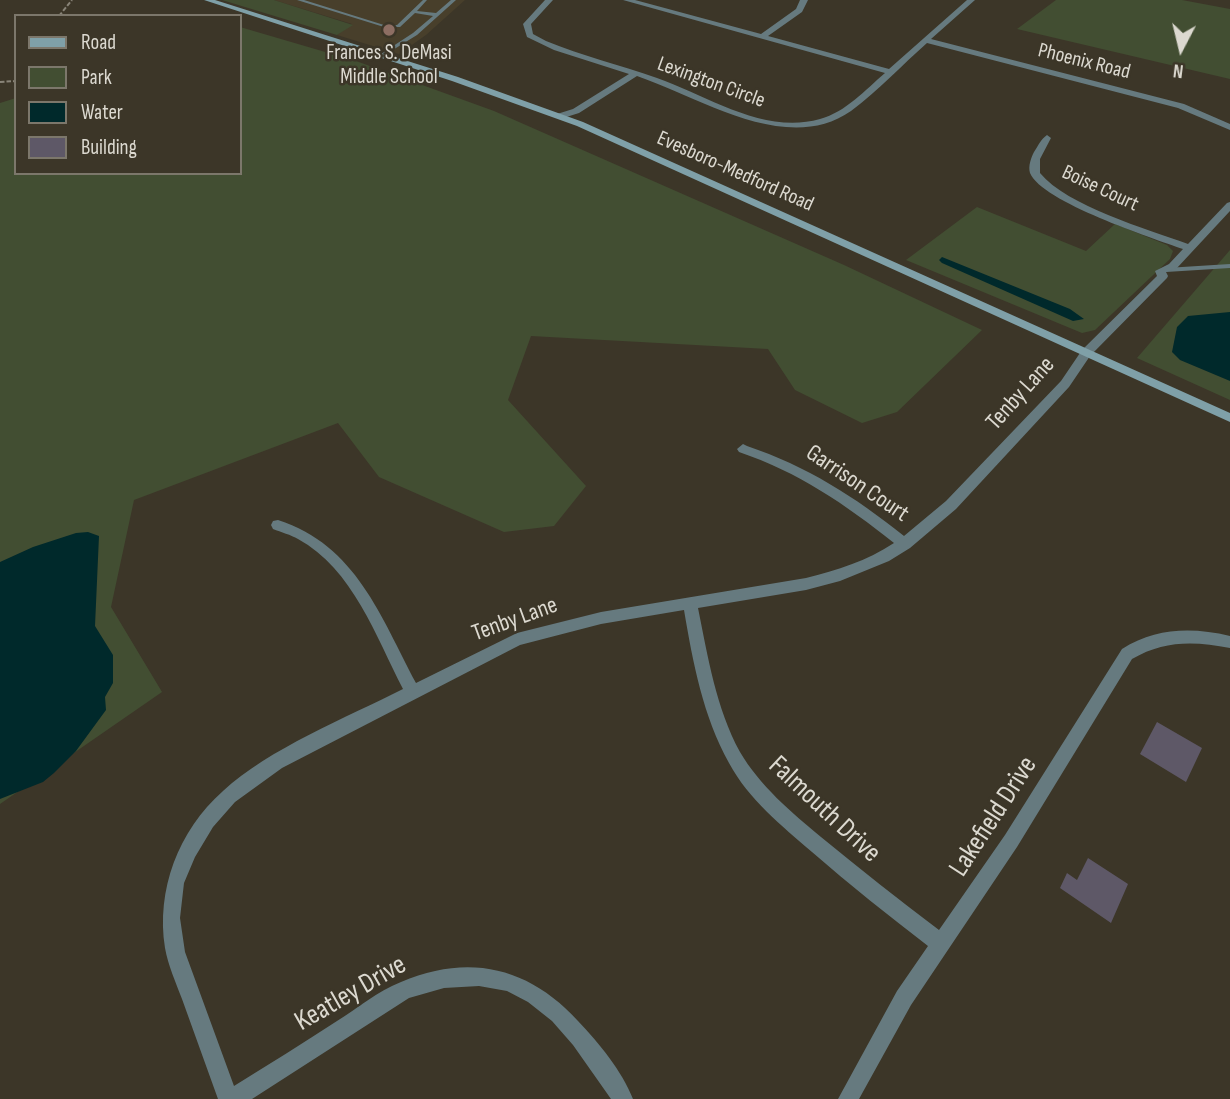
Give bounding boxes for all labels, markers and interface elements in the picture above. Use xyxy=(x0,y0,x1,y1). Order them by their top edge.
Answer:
legend xyxy=(14,14,242,175)
north arrow xyxy=(1146,14,1216,84)
marker: Frances S. DeMasi Middle School xyxy=(381,22,397,38)
text: Road xyxy=(81,30,116,55)
street label: Phoenix Road xyxy=(1035,38,1133,86)
place label: Frances S. DeMasi Middle School xyxy=(326,41,452,91)
street label: Lexington Circle xyxy=(654,52,768,114)
text: N xyxy=(1172,58,1185,82)
text: Park xyxy=(81,65,112,90)
text: Water xyxy=(81,100,123,125)
street label: Evesboro-Medford Road xyxy=(653,126,817,218)
text: Building xyxy=(81,135,137,160)
street label: Boise Court xyxy=(1058,160,1142,218)
street label: Tenby Lane xyxy=(981,351,1061,437)
street label: Garrison Court xyxy=(800,439,914,529)
street label: Tenby Lane xyxy=(468,591,562,649)
street label: Falmouth Drive xyxy=(761,750,887,870)
street label: Lakefield Drive xyxy=(943,751,1045,883)
street label: Keatley Drive xyxy=(289,949,413,1039)

